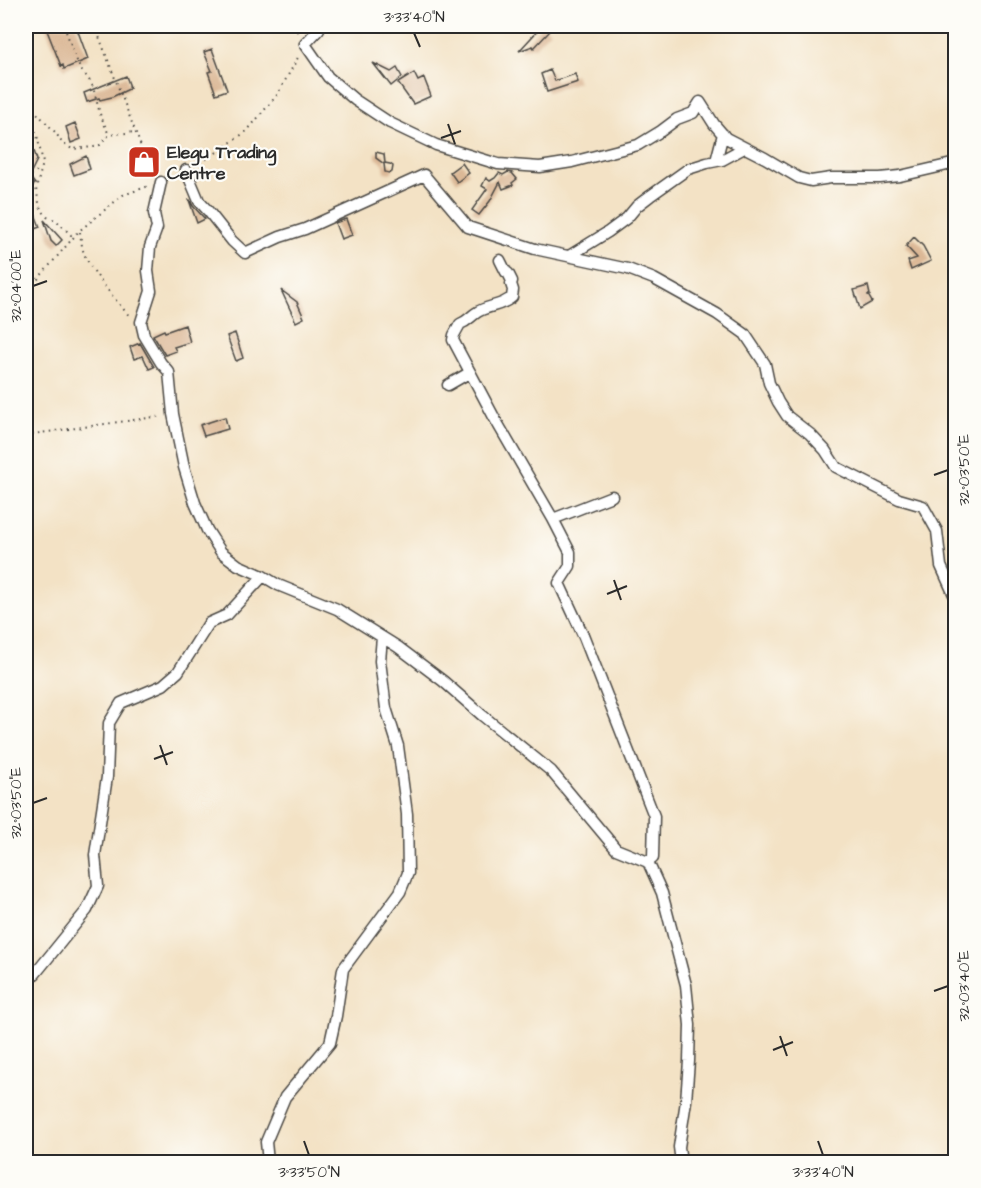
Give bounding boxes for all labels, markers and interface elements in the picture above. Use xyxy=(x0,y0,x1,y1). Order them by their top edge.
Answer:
text: 3°33'40"N xyxy=(383,7,445,28)
place label: Elegu Trading Centre xyxy=(167,140,277,186)
shop icon: Elegu Trading Centre xyxy=(126,144,162,180)
text: 32°04'00"E xyxy=(6,249,27,322)
text: 32°03'50"E xyxy=(954,434,975,506)
text: 32°03'50"E xyxy=(6,767,27,839)
text: 32°03'40"E xyxy=(954,950,975,1022)
text: 3°33'50"N xyxy=(278,1162,340,1183)
text: 3°33'40"N xyxy=(792,1162,854,1183)

